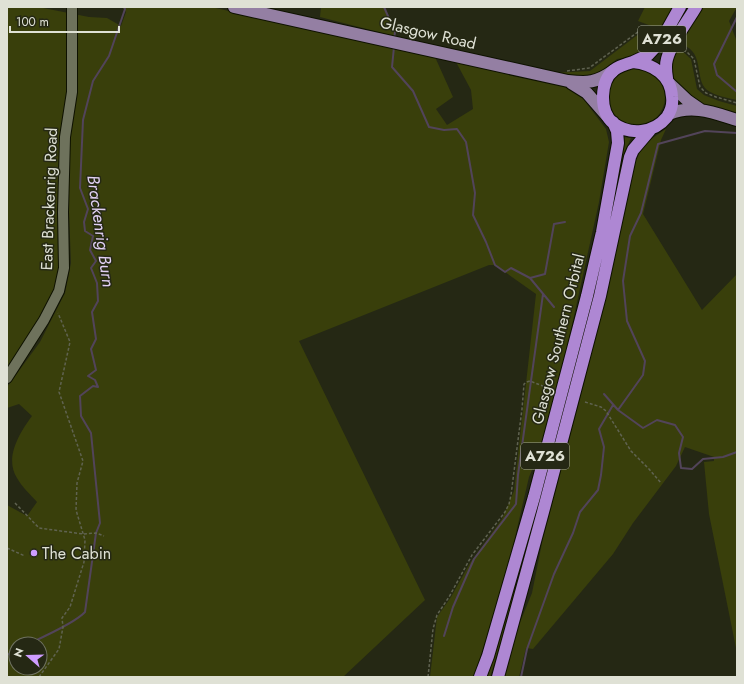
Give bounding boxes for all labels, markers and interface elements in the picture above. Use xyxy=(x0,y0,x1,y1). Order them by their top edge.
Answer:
scale bar xyxy=(10,8,119,34)
street label: Glasgow Road xyxy=(378,11,478,55)
text: 100 m xyxy=(16,13,49,31)
road number: A726 xyxy=(638,26,686,52)
street label: East Brackenrig Road xyxy=(35,127,63,271)
water label: Brackenrig Burn xyxy=(81,173,121,289)
street label: Glasgow Southern Orbital xyxy=(526,251,590,427)
road number: A726 xyxy=(521,443,569,469)
place label: The Cabin xyxy=(42,542,111,565)
marker: The Cabin xyxy=(29,548,39,558)
north arrow xyxy=(8,636,48,676)
text: N xyxy=(10,646,28,659)

